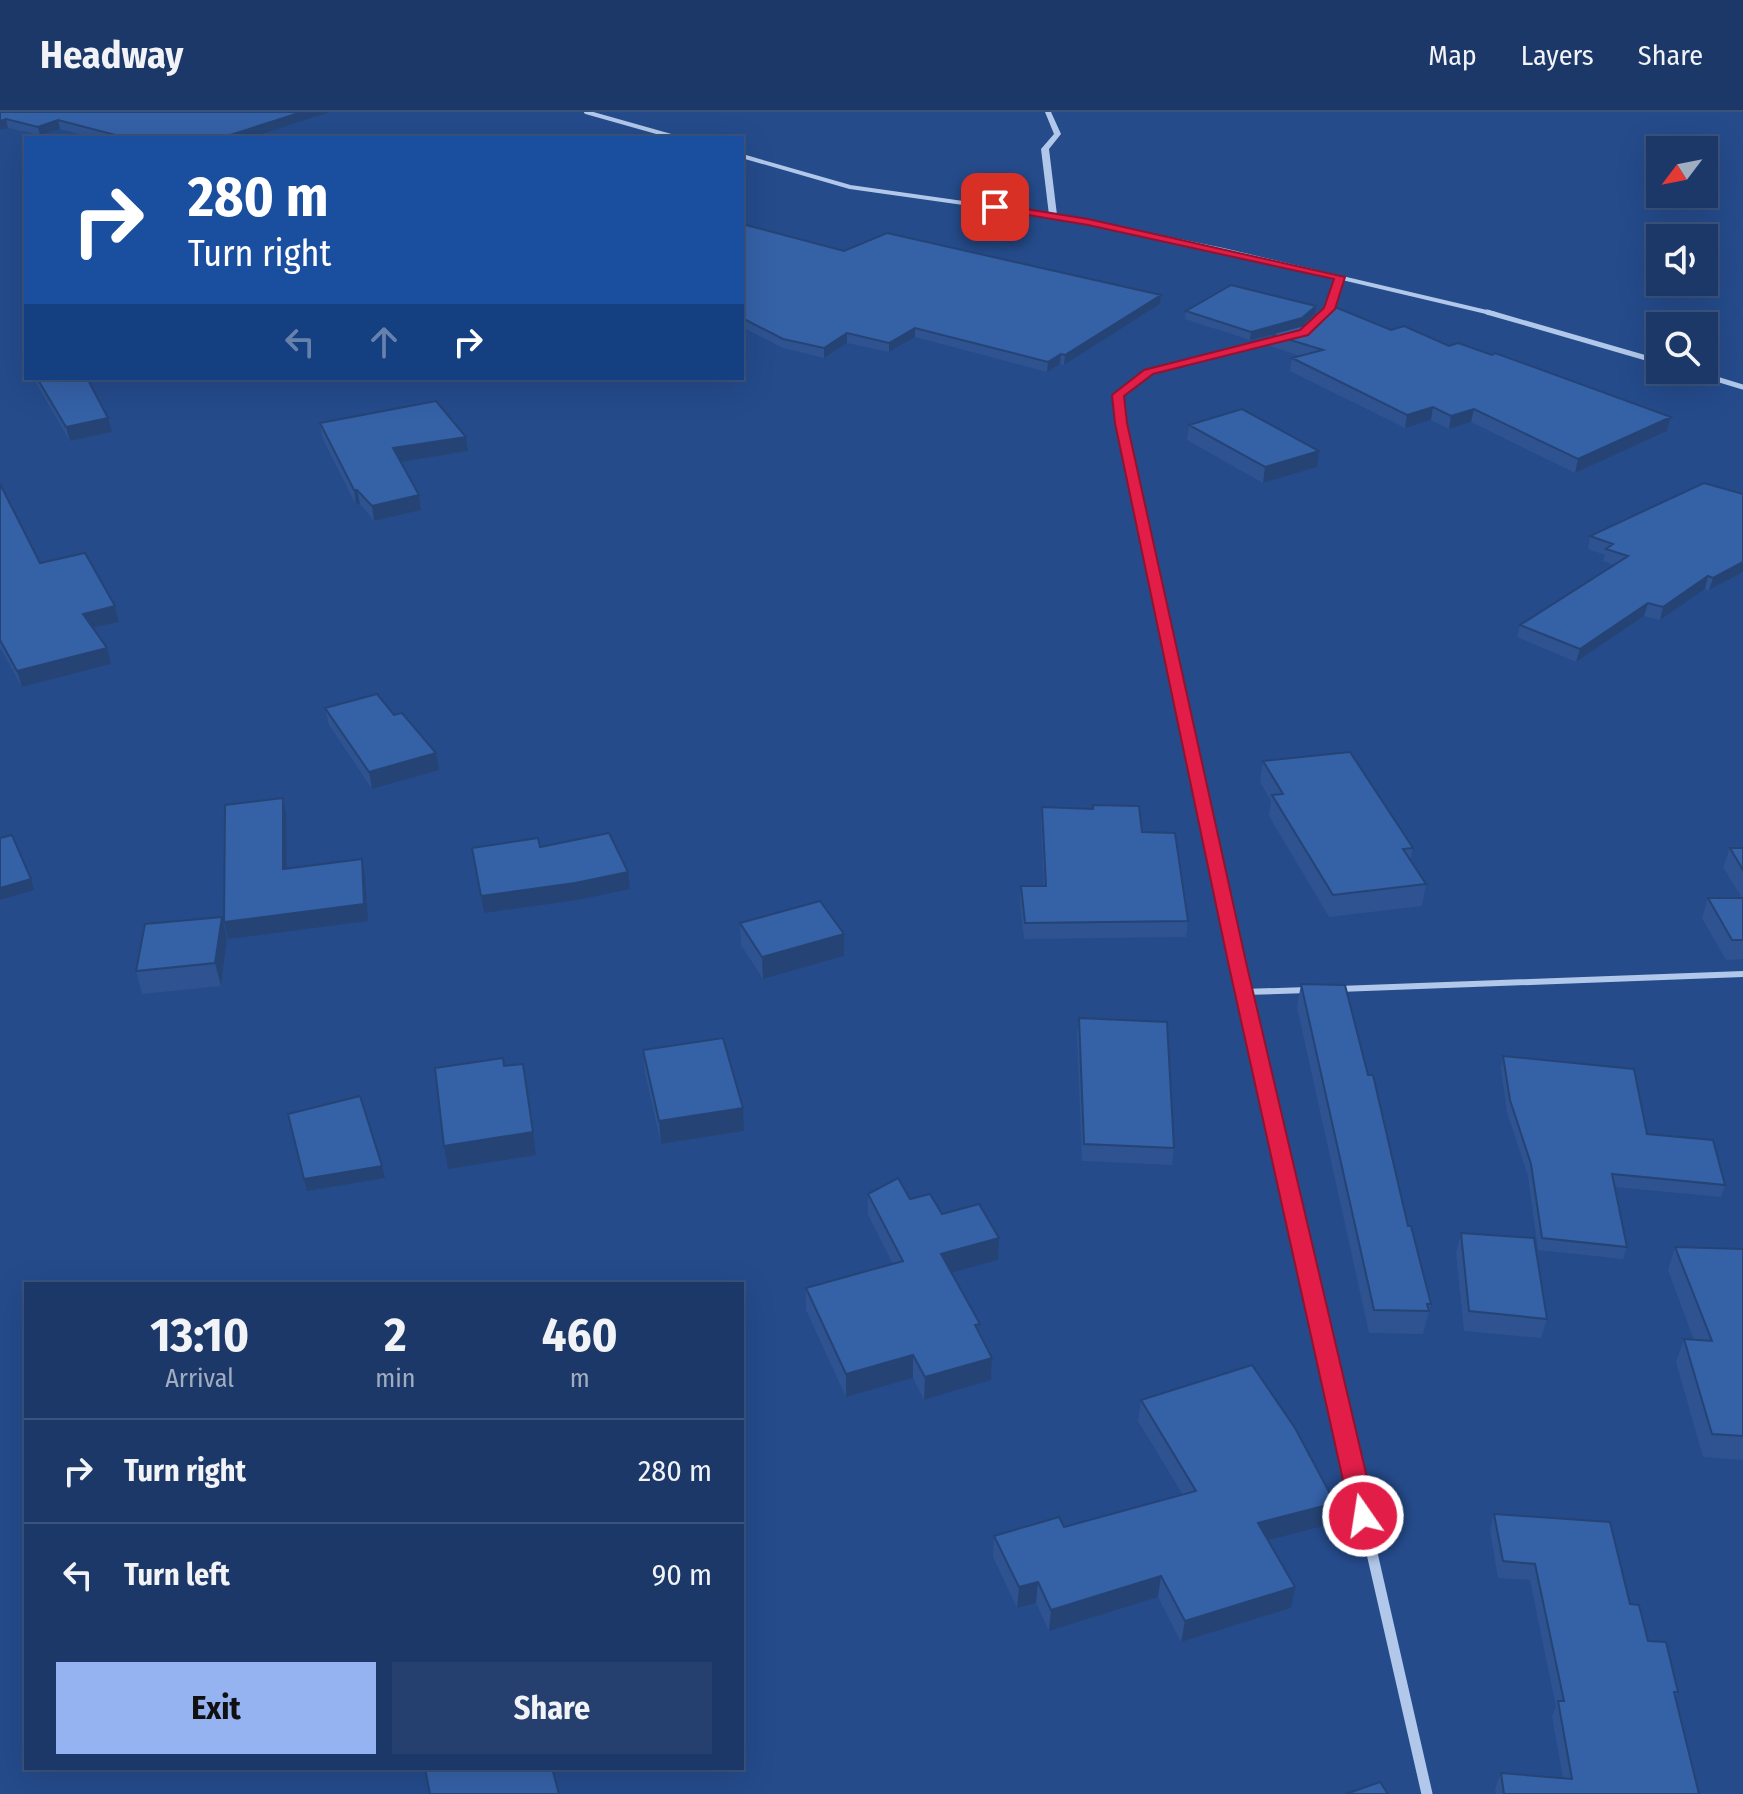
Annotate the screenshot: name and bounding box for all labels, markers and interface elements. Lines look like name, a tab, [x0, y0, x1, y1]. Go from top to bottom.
text: Headway	[40, 32, 183, 78]
text: Map	[1428, 39, 1477, 72]
text: Layers	[1521, 39, 1594, 72]
text: Share	[1638, 39, 1703, 72]
north arrow	[1646, 136, 1718, 208]
map controls	[1646, 136, 1718, 384]
text: 280 m	[188, 164, 328, 231]
icon: right	[56, 168, 160, 272]
pin	[961, 173, 1029, 241]
icon: arrive	[973, 185, 1017, 229]
button: sound	[1646, 224, 1718, 296]
text: Turn right	[188, 232, 331, 276]
button: search	[1646, 312, 1718, 384]
icon: left	[278, 320, 322, 364]
icon: ahead	[362, 320, 406, 364]
icon: right	[446, 320, 490, 364]
text: 13:10	[150, 1306, 249, 1364]
text: 2	[384, 1306, 407, 1364]
text: 460	[542, 1306, 618, 1364]
text: Arrival	[165, 1363, 234, 1394]
text: min	[375, 1363, 416, 1394]
text: m	[570, 1363, 590, 1394]
icon: right	[56, 1449, 100, 1493]
text: Turn right	[124, 1453, 246, 1489]
text: 280 m	[638, 1453, 712, 1489]
position arrow	[1321, 1474, 1405, 1558]
icon: left	[56, 1553, 100, 1597]
text: Turn left	[124, 1557, 230, 1593]
text: 90 m	[652, 1557, 712, 1593]
button: Exit	[56, 1662, 376, 1754]
button: Share	[392, 1662, 712, 1754]

